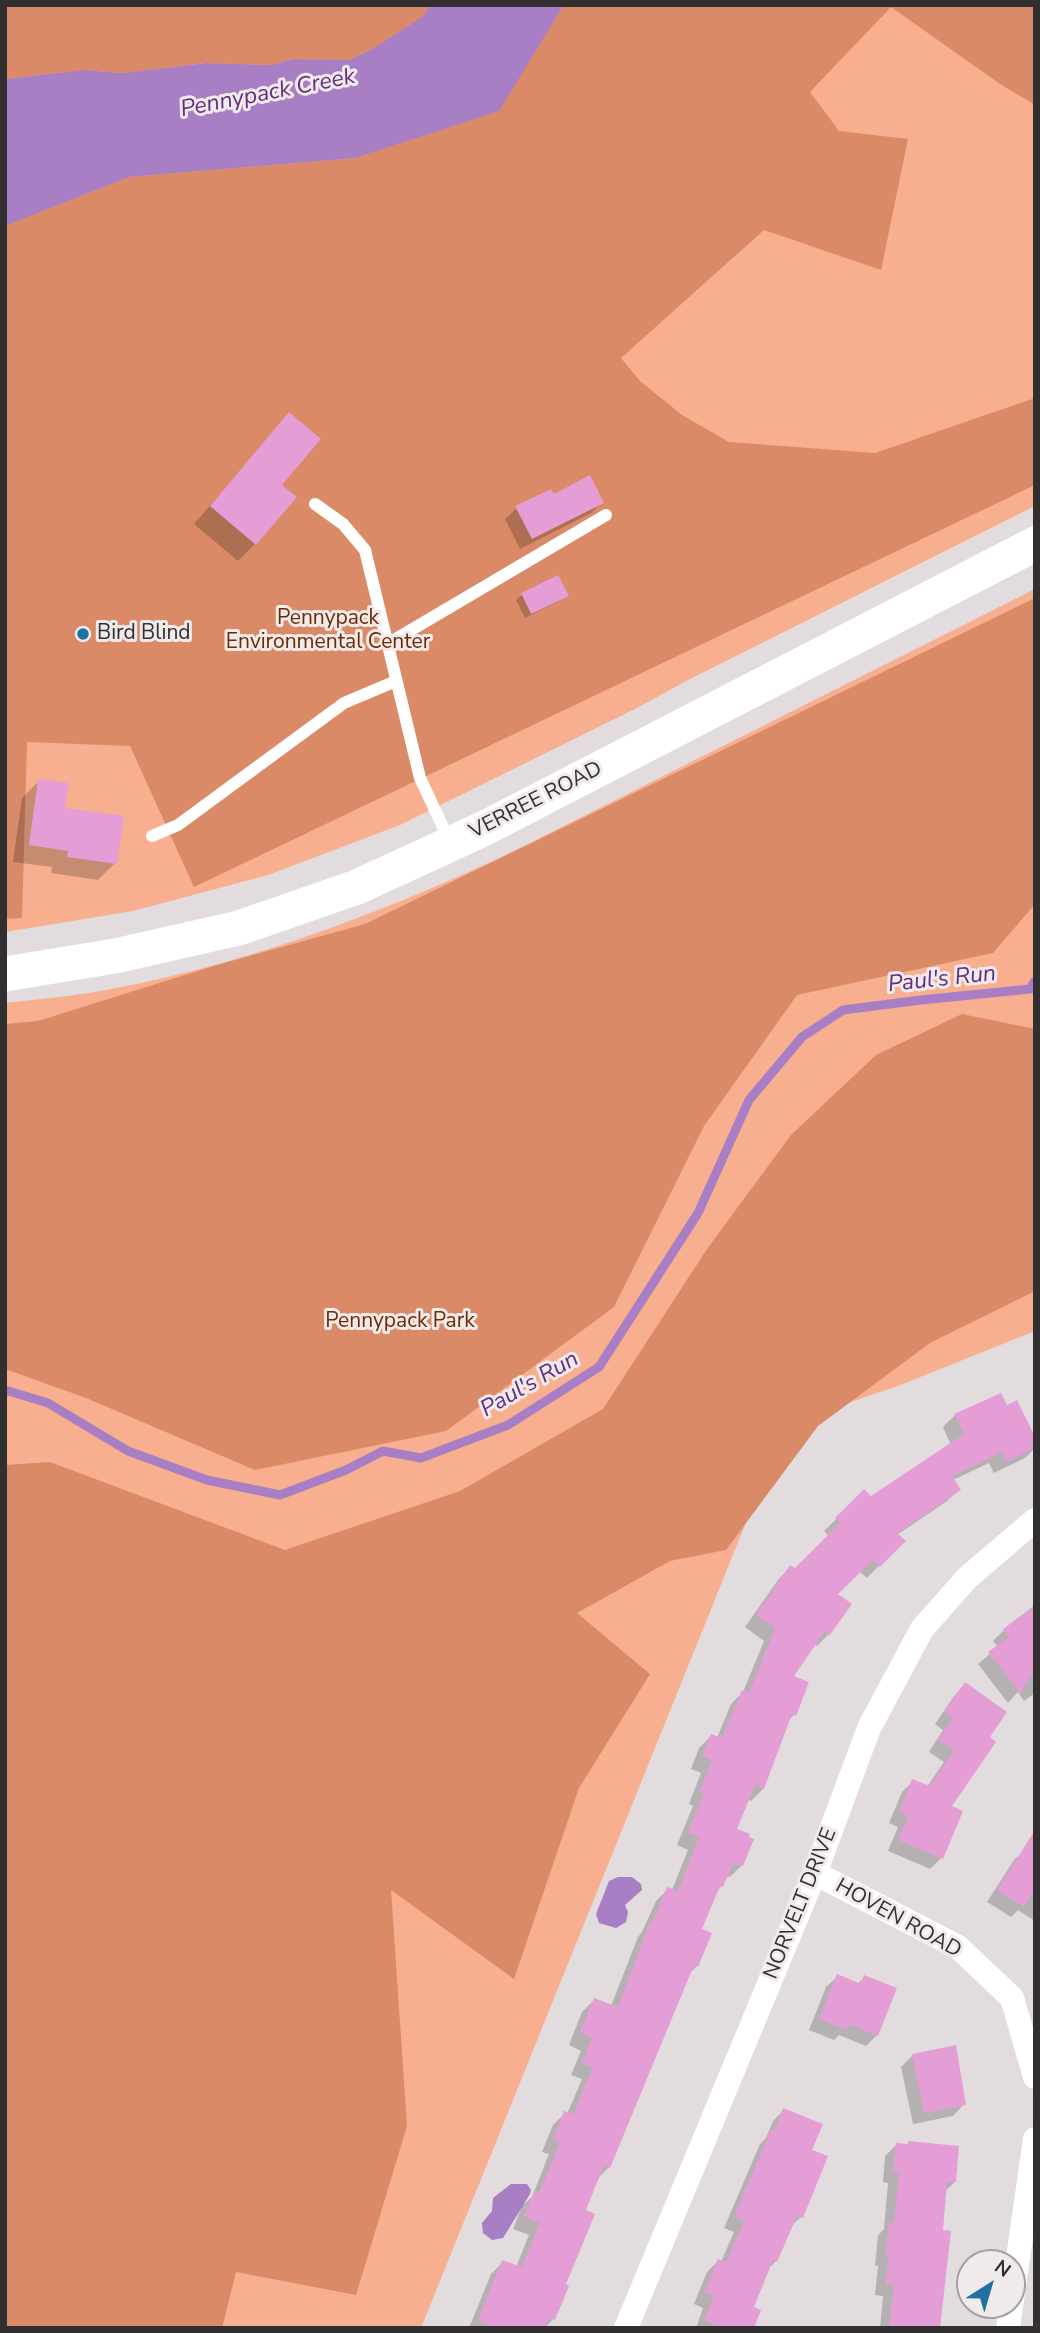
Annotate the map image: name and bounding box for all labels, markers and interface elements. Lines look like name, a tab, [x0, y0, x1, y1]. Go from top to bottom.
water label: Pennypack Creek	[178, 64, 358, 124]
park label: Pennypack Environmental Center	[226, 606, 430, 656]
place label: Bird Blind	[97, 621, 191, 647]
marker: Bird Blind	[75, 626, 91, 642]
street label: VERREE ROAD	[466, 757, 606, 845]
water label: Paul's Run	[887, 961, 997, 999]
park label: Pennypack Park	[325, 1309, 475, 1335]
water label: Paul's Run	[476, 1346, 584, 1424]
street label: NORVELT DRIVE	[759, 1825, 843, 1983]
street label: HOVEN ROAD	[831, 1874, 965, 1964]
north arrow	[956, 2249, 1026, 2319]
text: N	[989, 2254, 1016, 2283]

